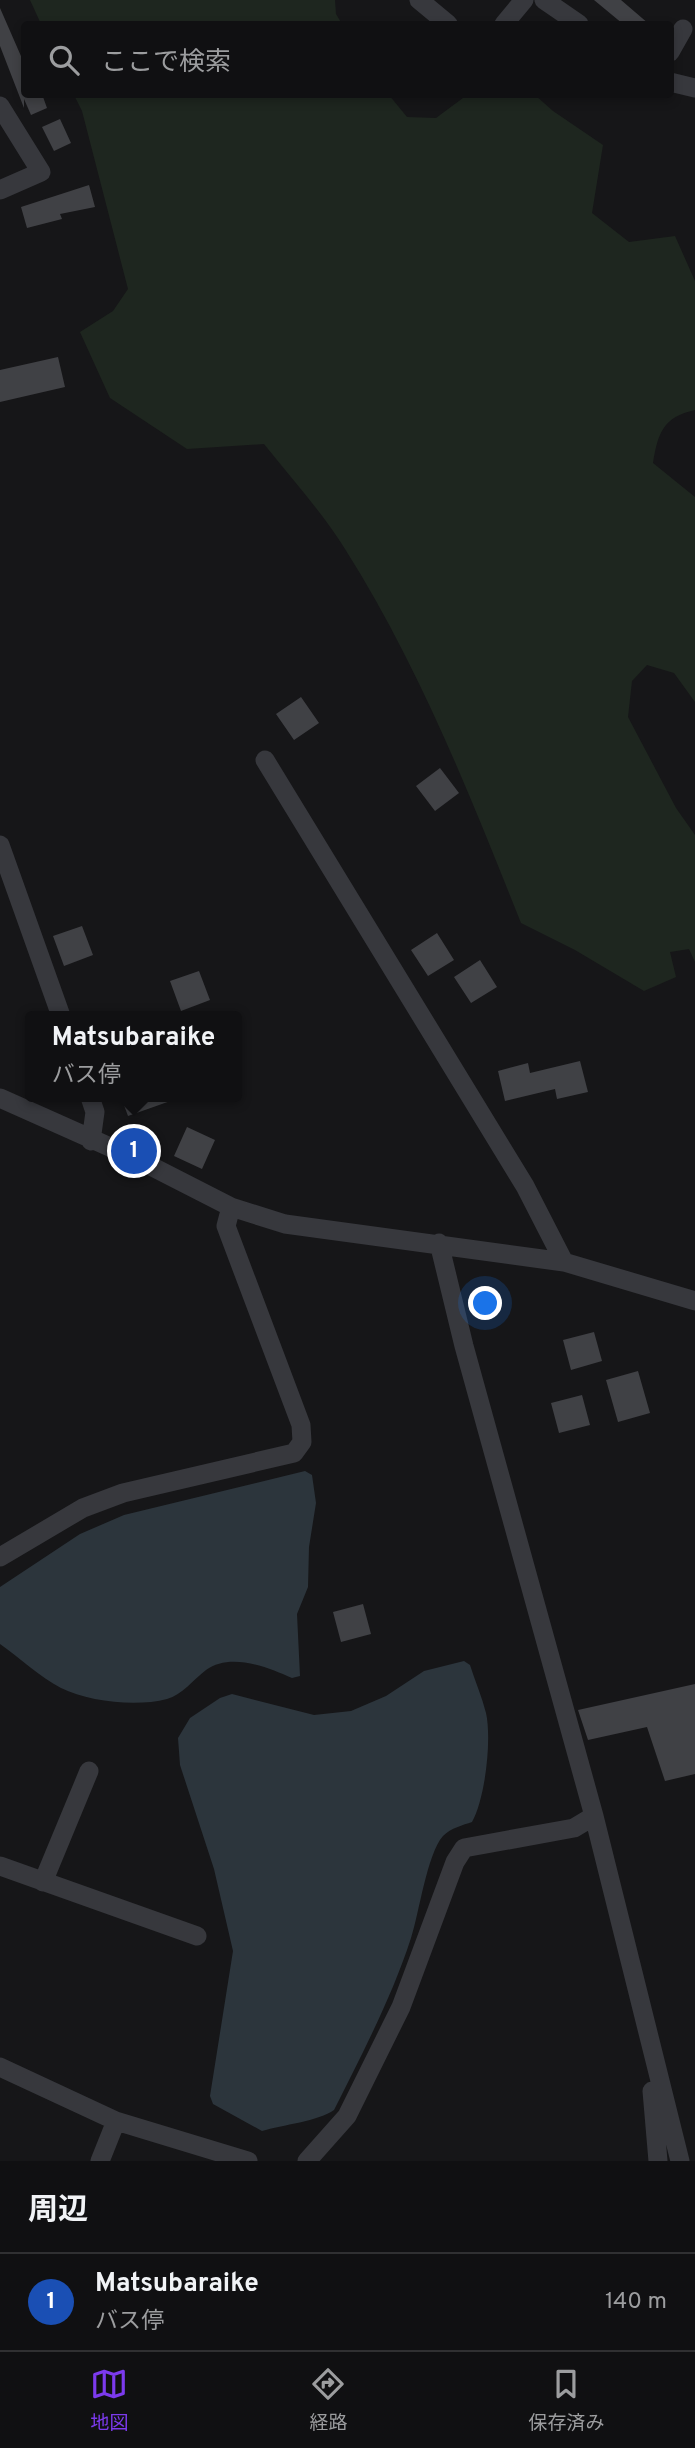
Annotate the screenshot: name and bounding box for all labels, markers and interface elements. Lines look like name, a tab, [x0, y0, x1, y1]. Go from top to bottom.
search box	[21, 21, 674, 98]
icon: search	[45, 41, 83, 79]
text: ここで検索	[101, 47, 231, 80]
popup	[25, 1011, 242, 1102]
text: Matsubaraike	[52, 1022, 215, 1055]
text: バス停	[52, 1062, 121, 1091]
pin: 1	[111, 1125, 157, 1177]
your location	[468, 1286, 502, 1320]
text: 周辺	[28, 2193, 88, 2230]
text: Matsubaraike	[95, 2268, 259, 2301]
text: 1	[46, 2288, 56, 2317]
text: 140 m	[605, 2288, 667, 2317]
text: バス停	[95, 2308, 164, 2337]
tab: 地図	[90, 2365, 129, 2436]
tab: 経路	[309, 2365, 348, 2436]
tab: 保存済み	[528, 2365, 605, 2436]

